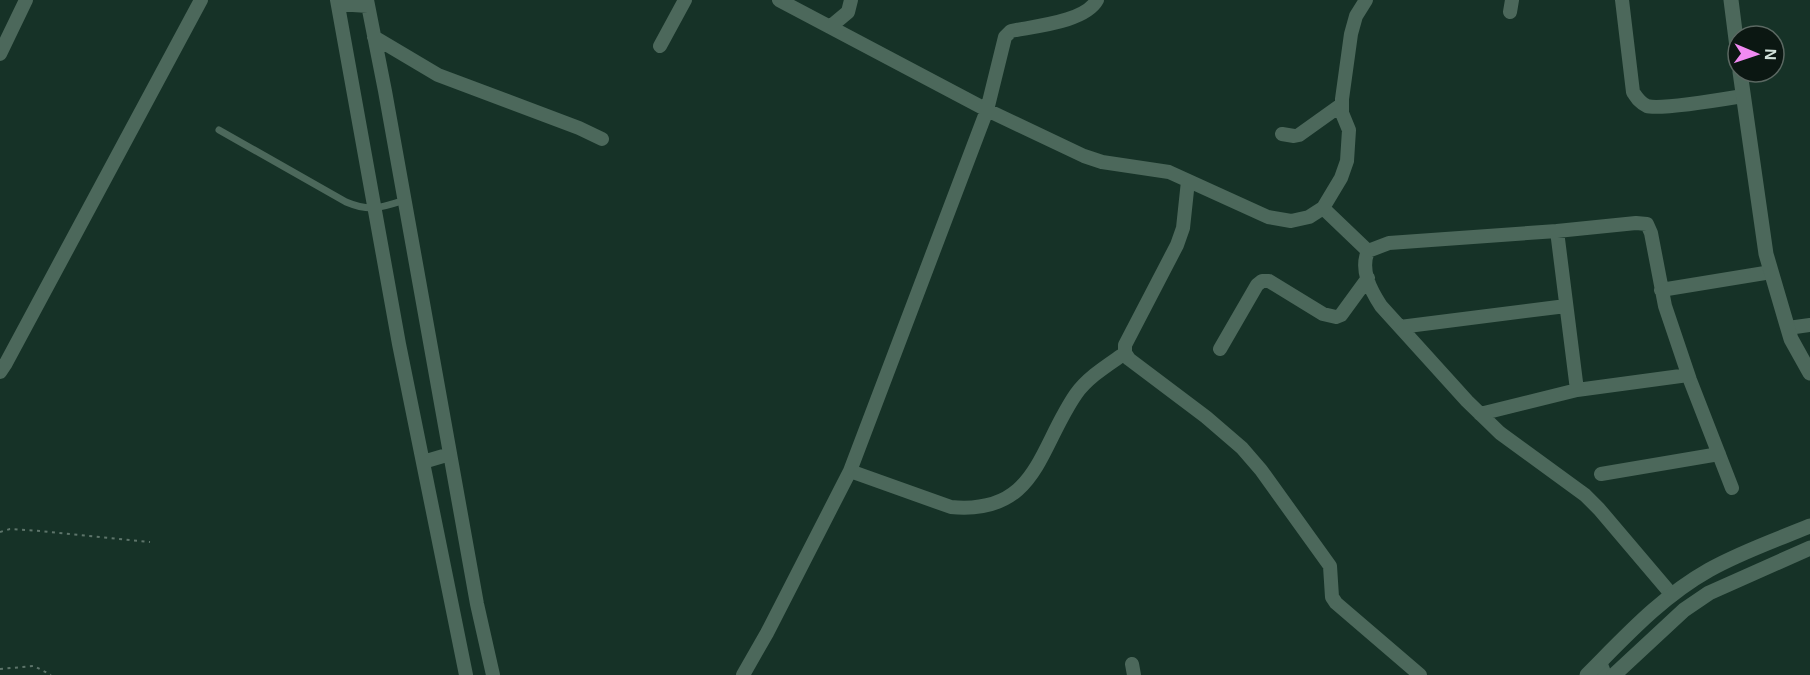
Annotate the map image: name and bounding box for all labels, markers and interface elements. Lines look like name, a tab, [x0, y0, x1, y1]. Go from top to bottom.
north arrow	[1726, 24, 1786, 84]
text: N	[1762, 48, 1779, 61]

